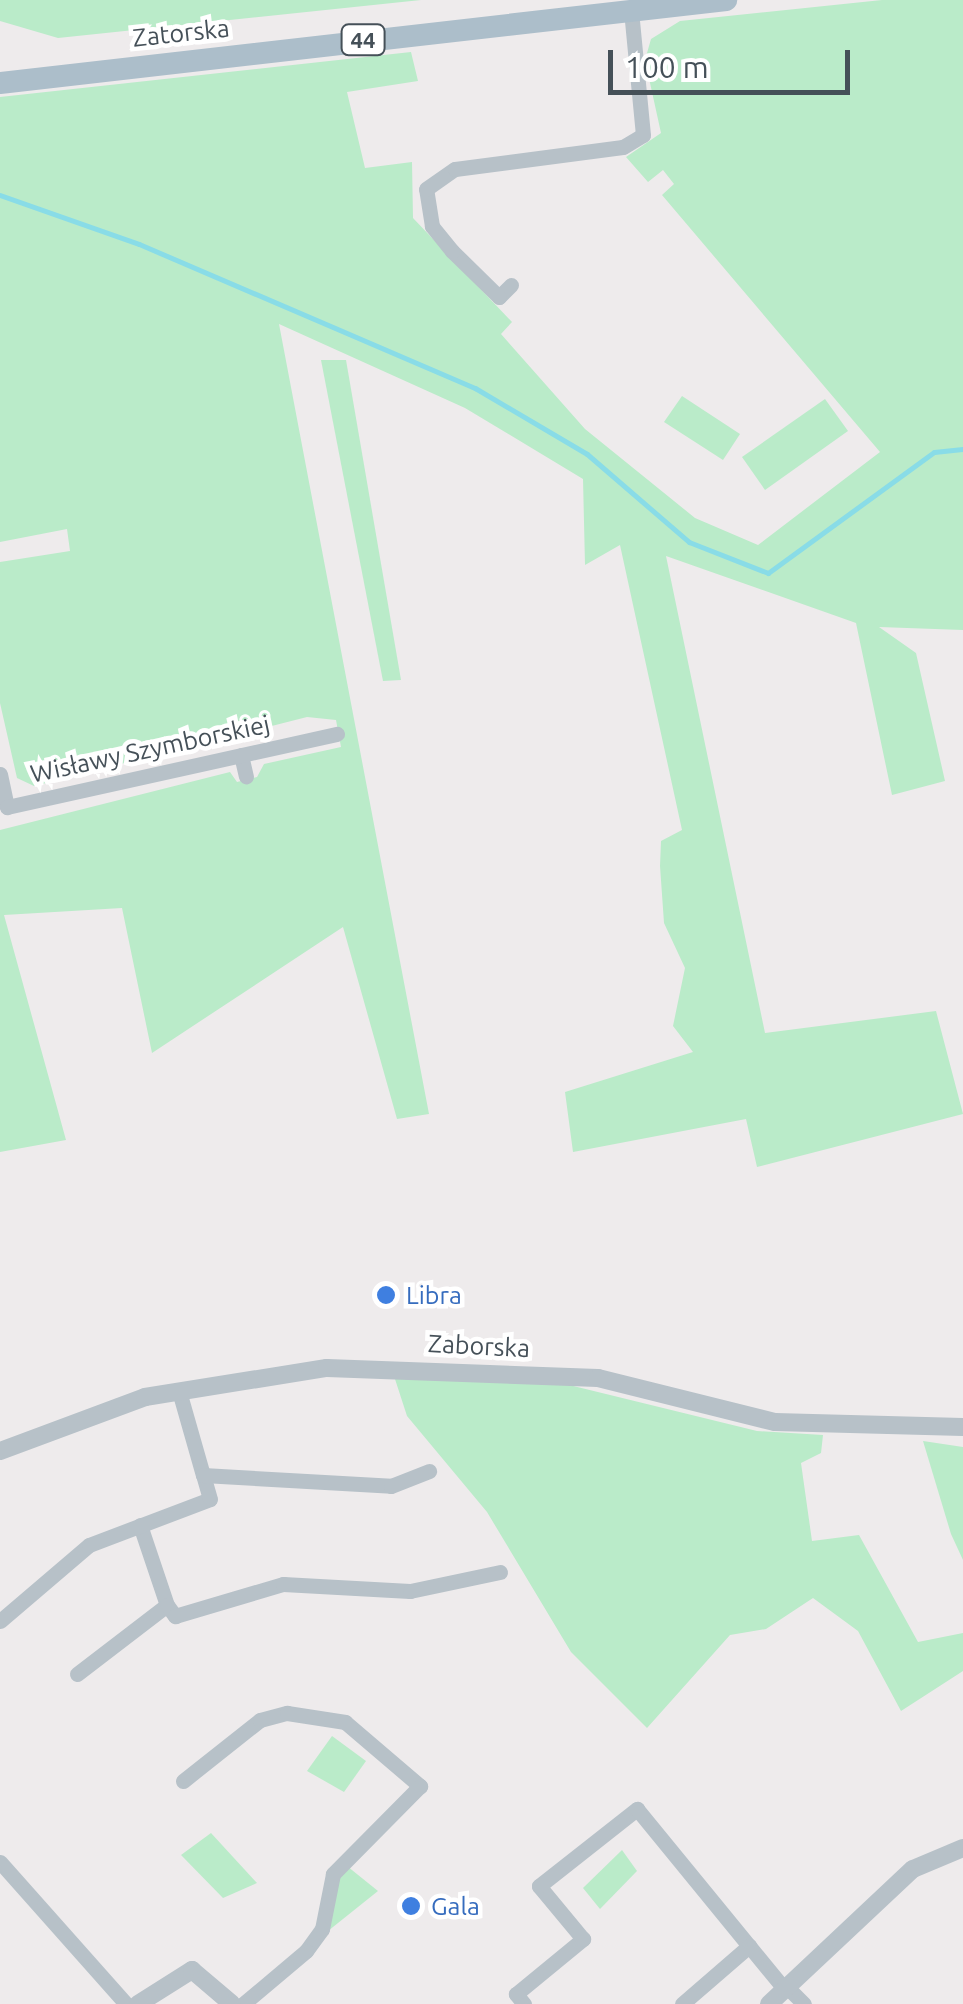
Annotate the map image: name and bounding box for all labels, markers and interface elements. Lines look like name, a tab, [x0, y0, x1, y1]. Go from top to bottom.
street label: Zatorska	[131, 13, 231, 53]
road number: 44	[340, 23, 386, 57]
scale bar	[613, 30, 856, 92]
text: 100 m	[625, 50, 709, 84]
street label: Wisławy Szymborskiej	[27, 709, 273, 789]
place label: Libra	[406, 1280, 462, 1310]
marker: Libra	[375, 1284, 397, 1306]
street label: Zaborska	[427, 1328, 531, 1364]
place label: Gala	[431, 1891, 480, 1921]
marker: Gala	[400, 1895, 422, 1917]

